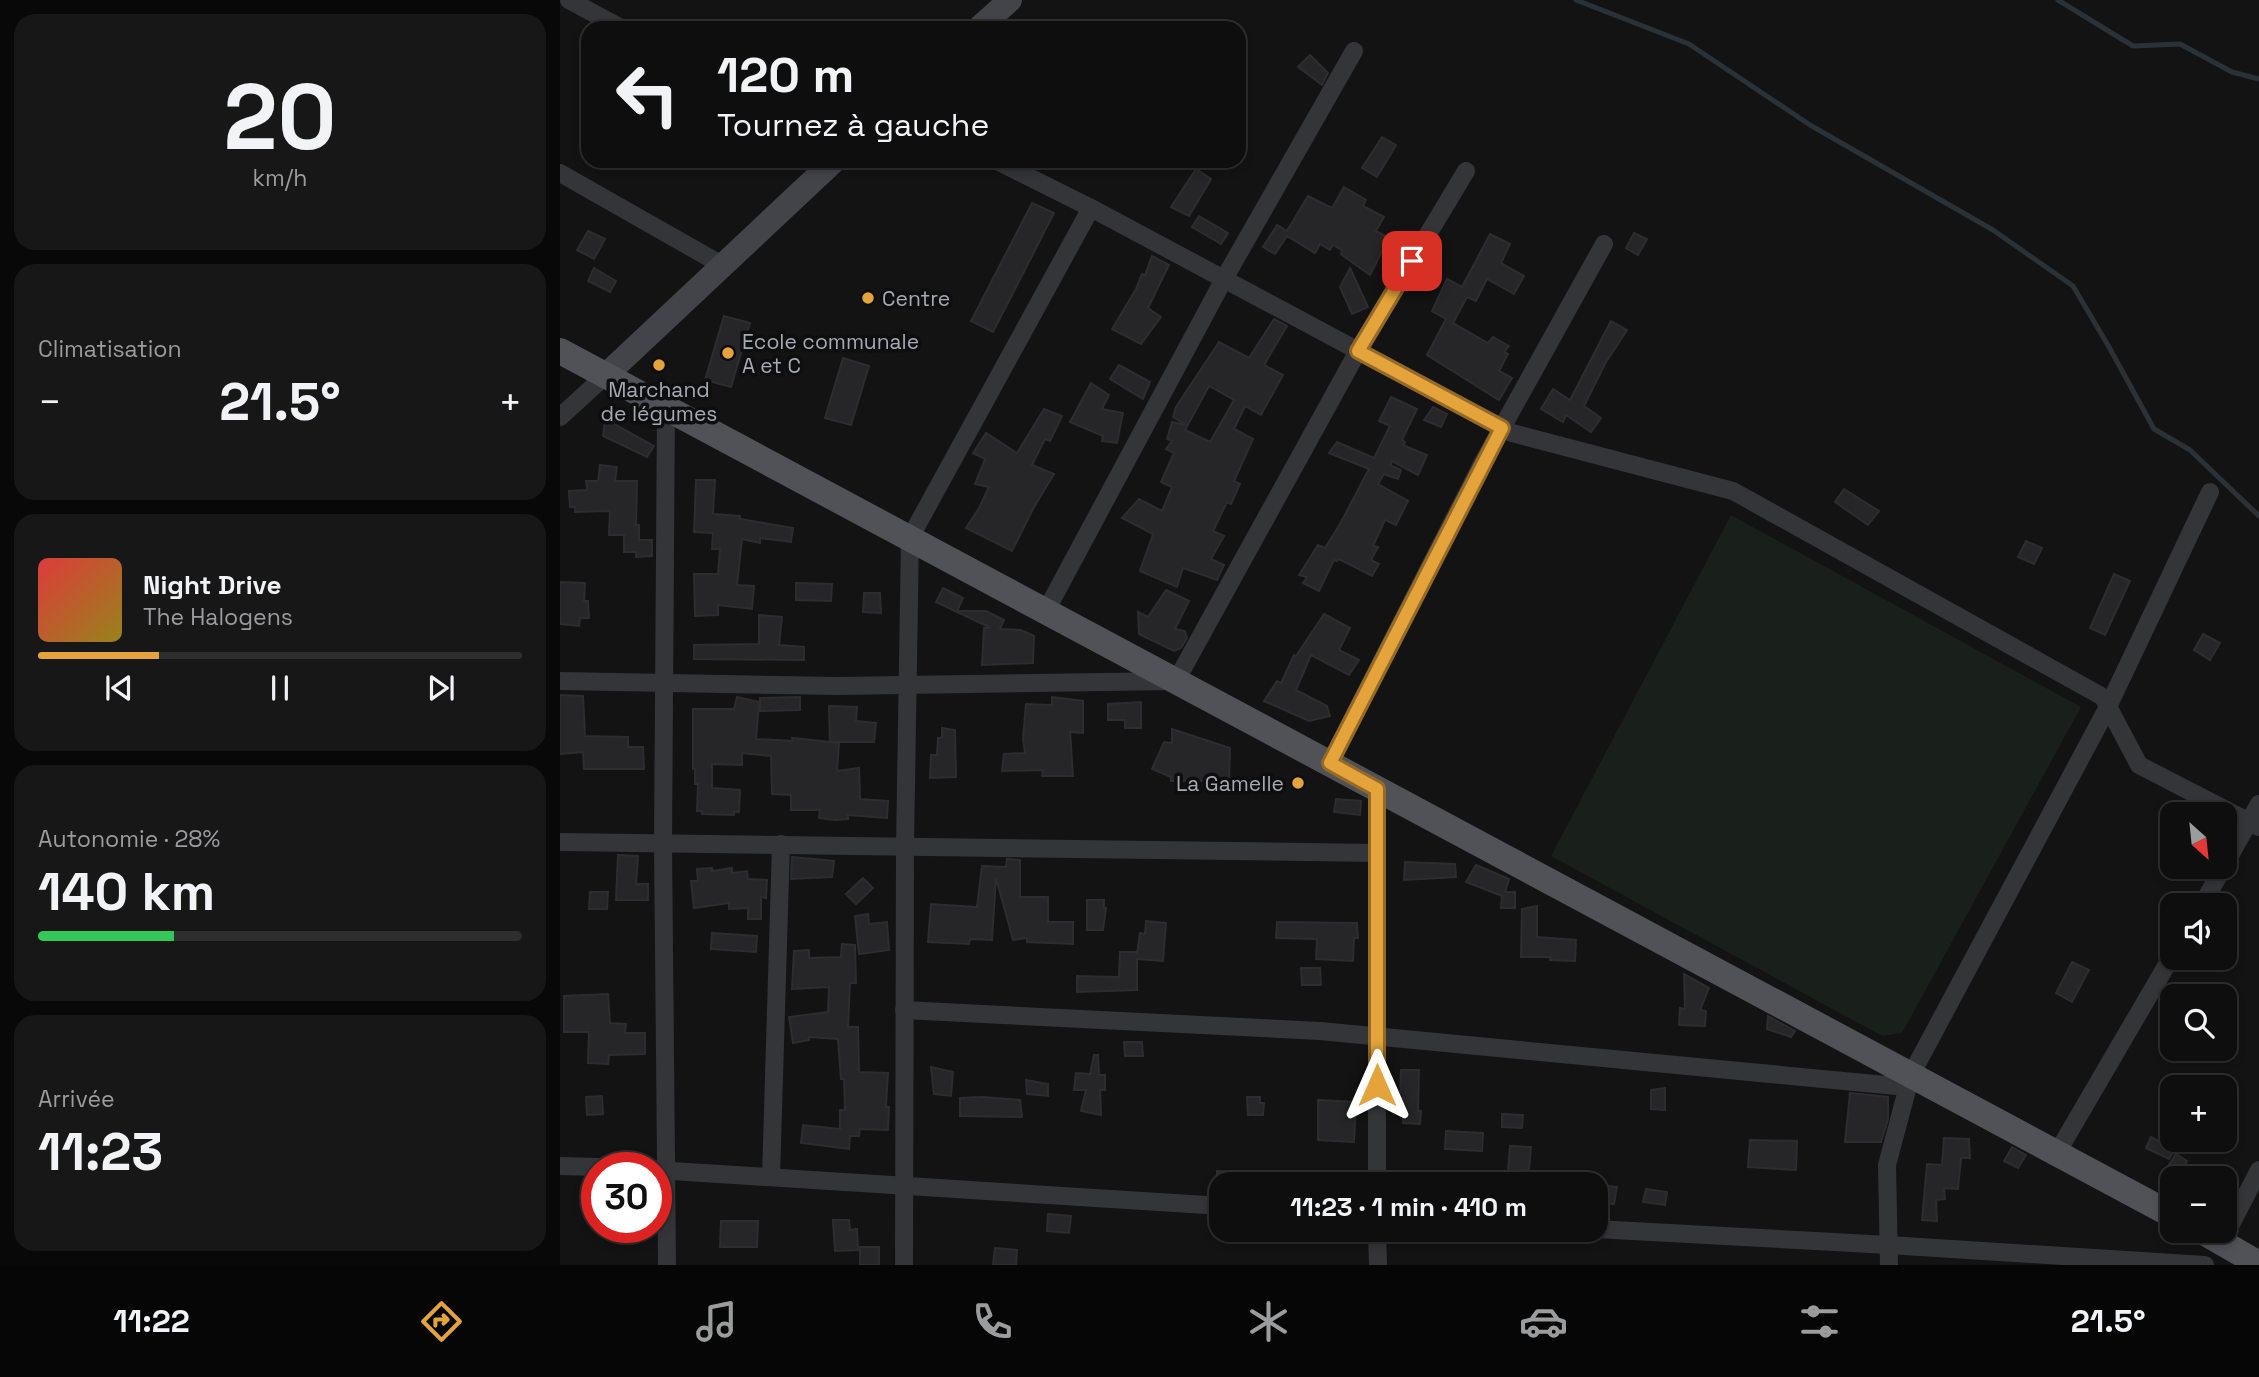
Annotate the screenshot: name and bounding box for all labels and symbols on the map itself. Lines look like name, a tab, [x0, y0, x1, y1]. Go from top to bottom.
pin	[1382, 231, 1442, 291]
place label: Centre	[882, 285, 950, 312]
marker: Centre	[860, 290, 876, 306]
place label: Ecole communale A et C	[742, 328, 919, 379]
marker: Ecole communale A et C	[720, 345, 736, 361]
marker: Marchand de légumes	[651, 357, 667, 373]
place label: Marchand de légumes	[601, 376, 717, 427]
place label: La Gamelle	[1176, 770, 1284, 797]
marker: La Gamelle	[1290, 775, 1306, 791]
north arrow	[2160, 802, 2236, 878]
position arrow	[1340, 1048, 1414, 1122]
speed limit sign: 30	[581, 1152, 672, 1243]

